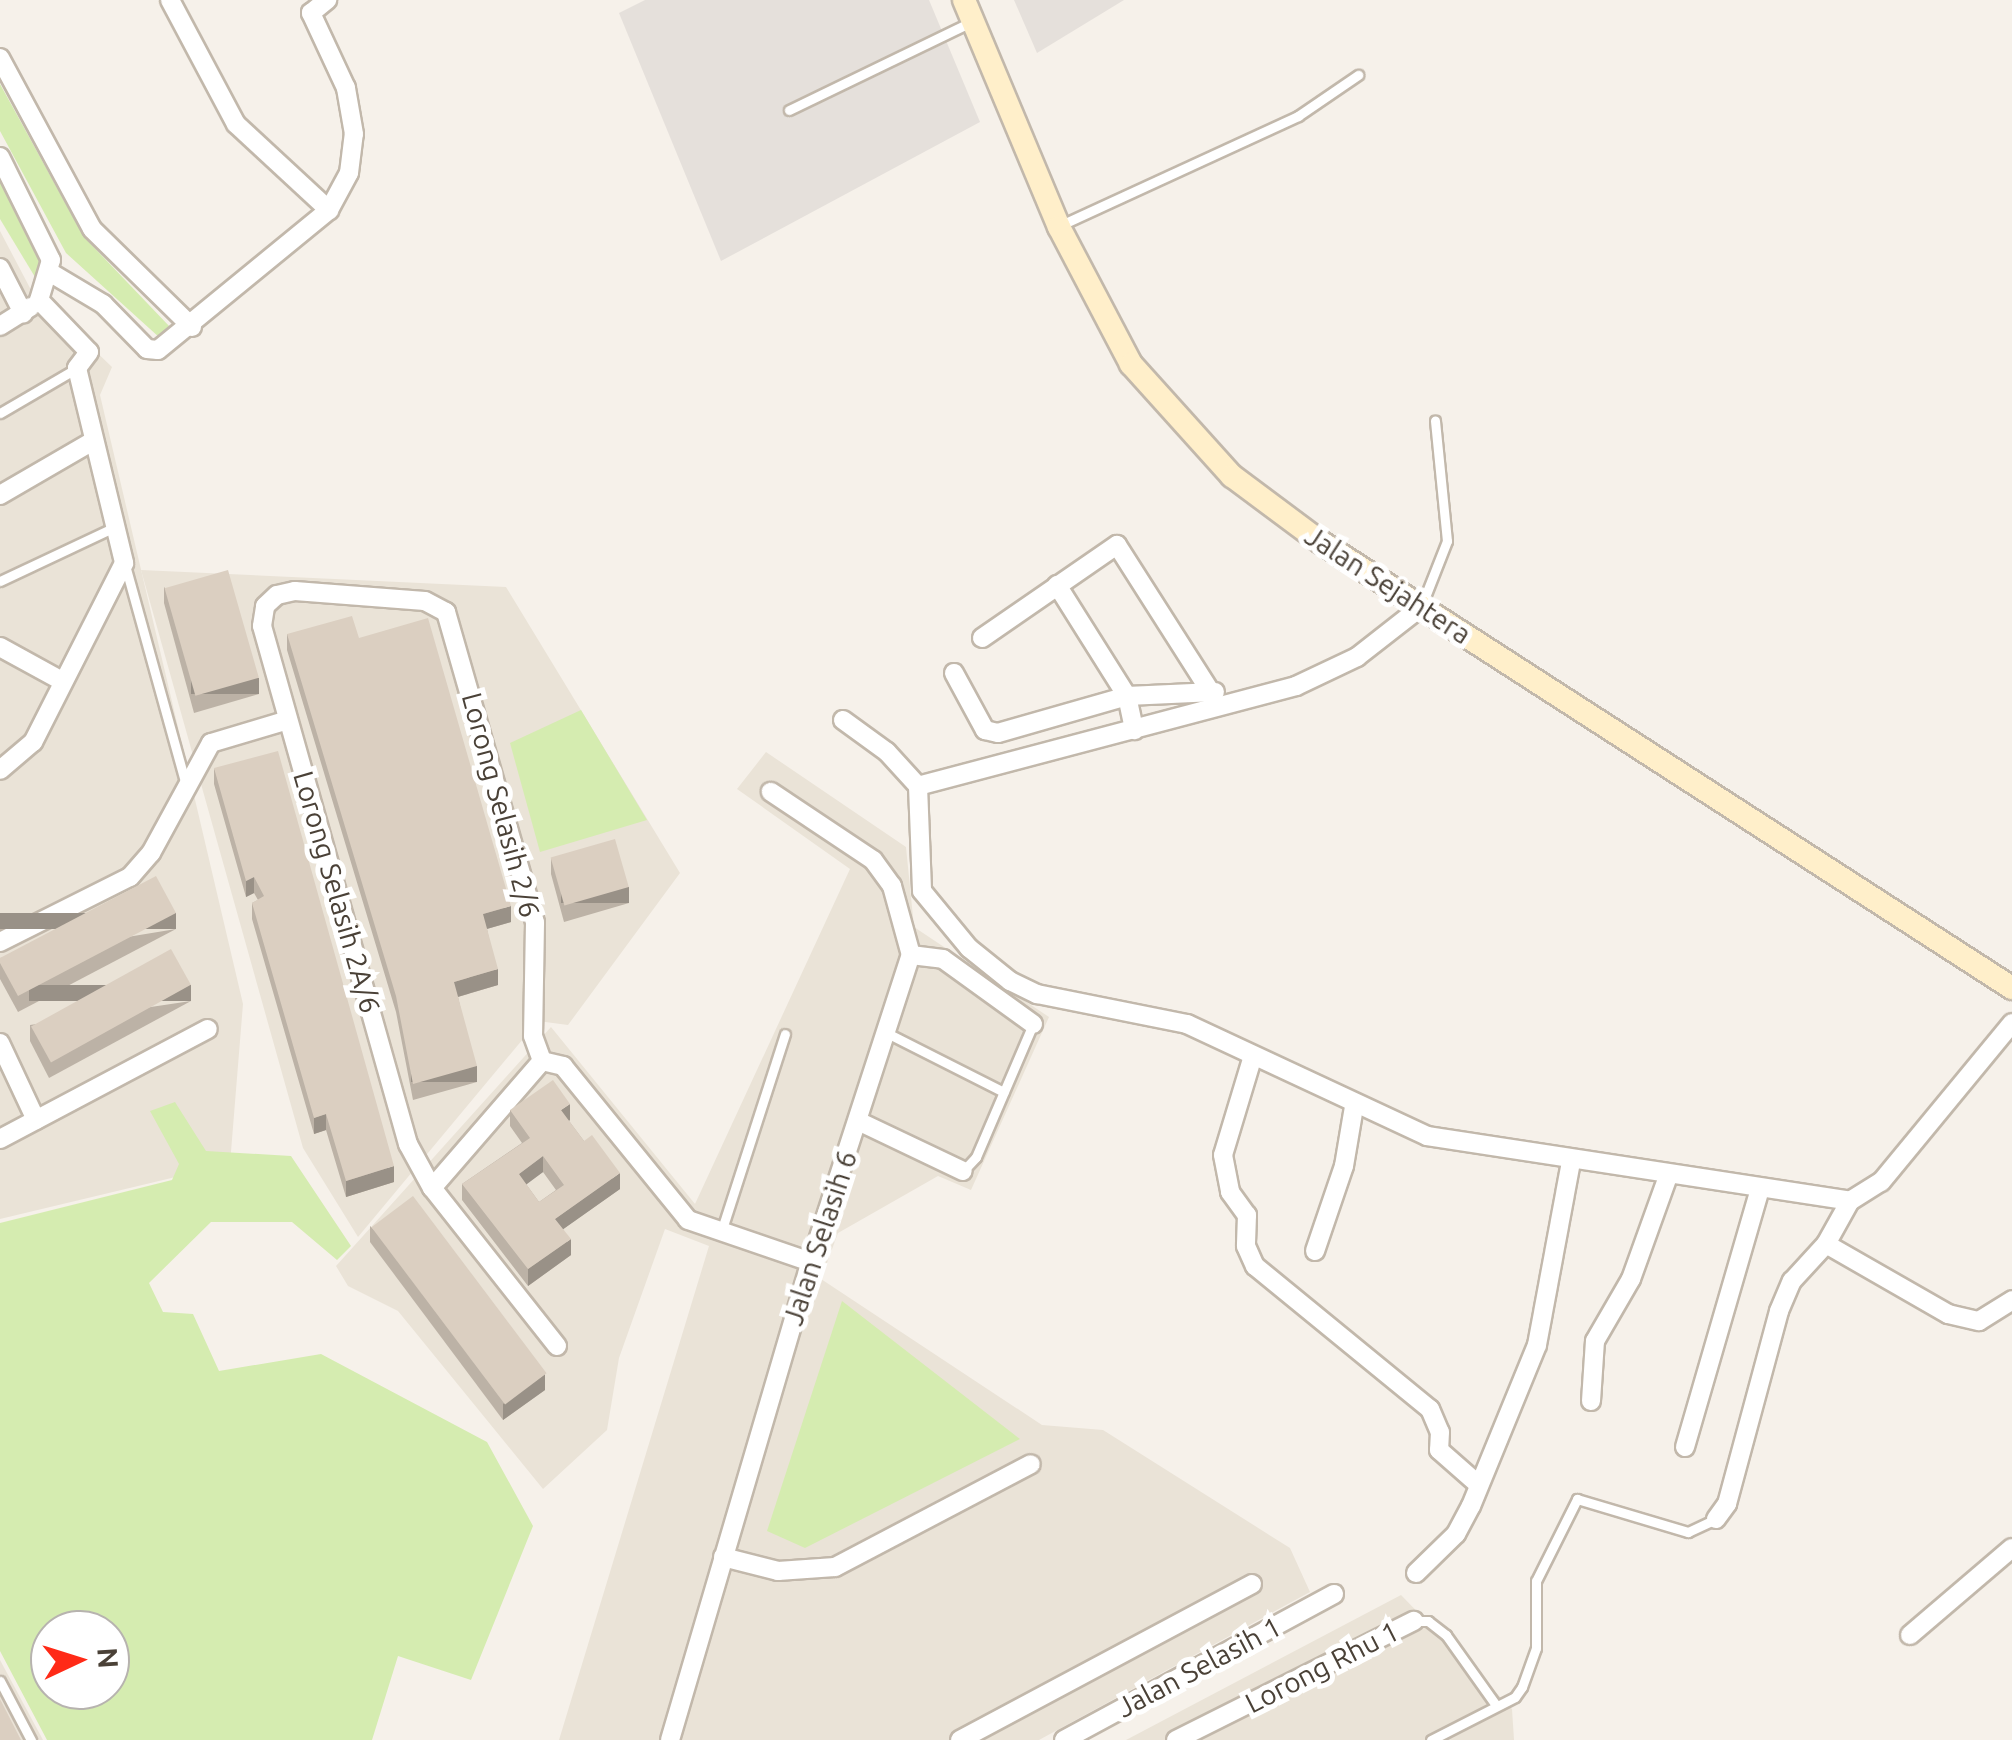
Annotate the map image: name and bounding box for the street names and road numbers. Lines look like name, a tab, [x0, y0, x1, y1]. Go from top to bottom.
street label: Jalan Sejahtera	[1299, 519, 1477, 651]
street label: Lorong Selasih 2/6	[455, 689, 547, 921]
street label: Lorong Selasih 2A/6	[286, 767, 388, 1017]
street label: Jalan Selasih 6	[776, 1147, 864, 1329]
street label: Jalan Selasih 1	[1111, 1610, 1287, 1724]
street label: Lorong Rhu 1	[1240, 1614, 1404, 1720]

